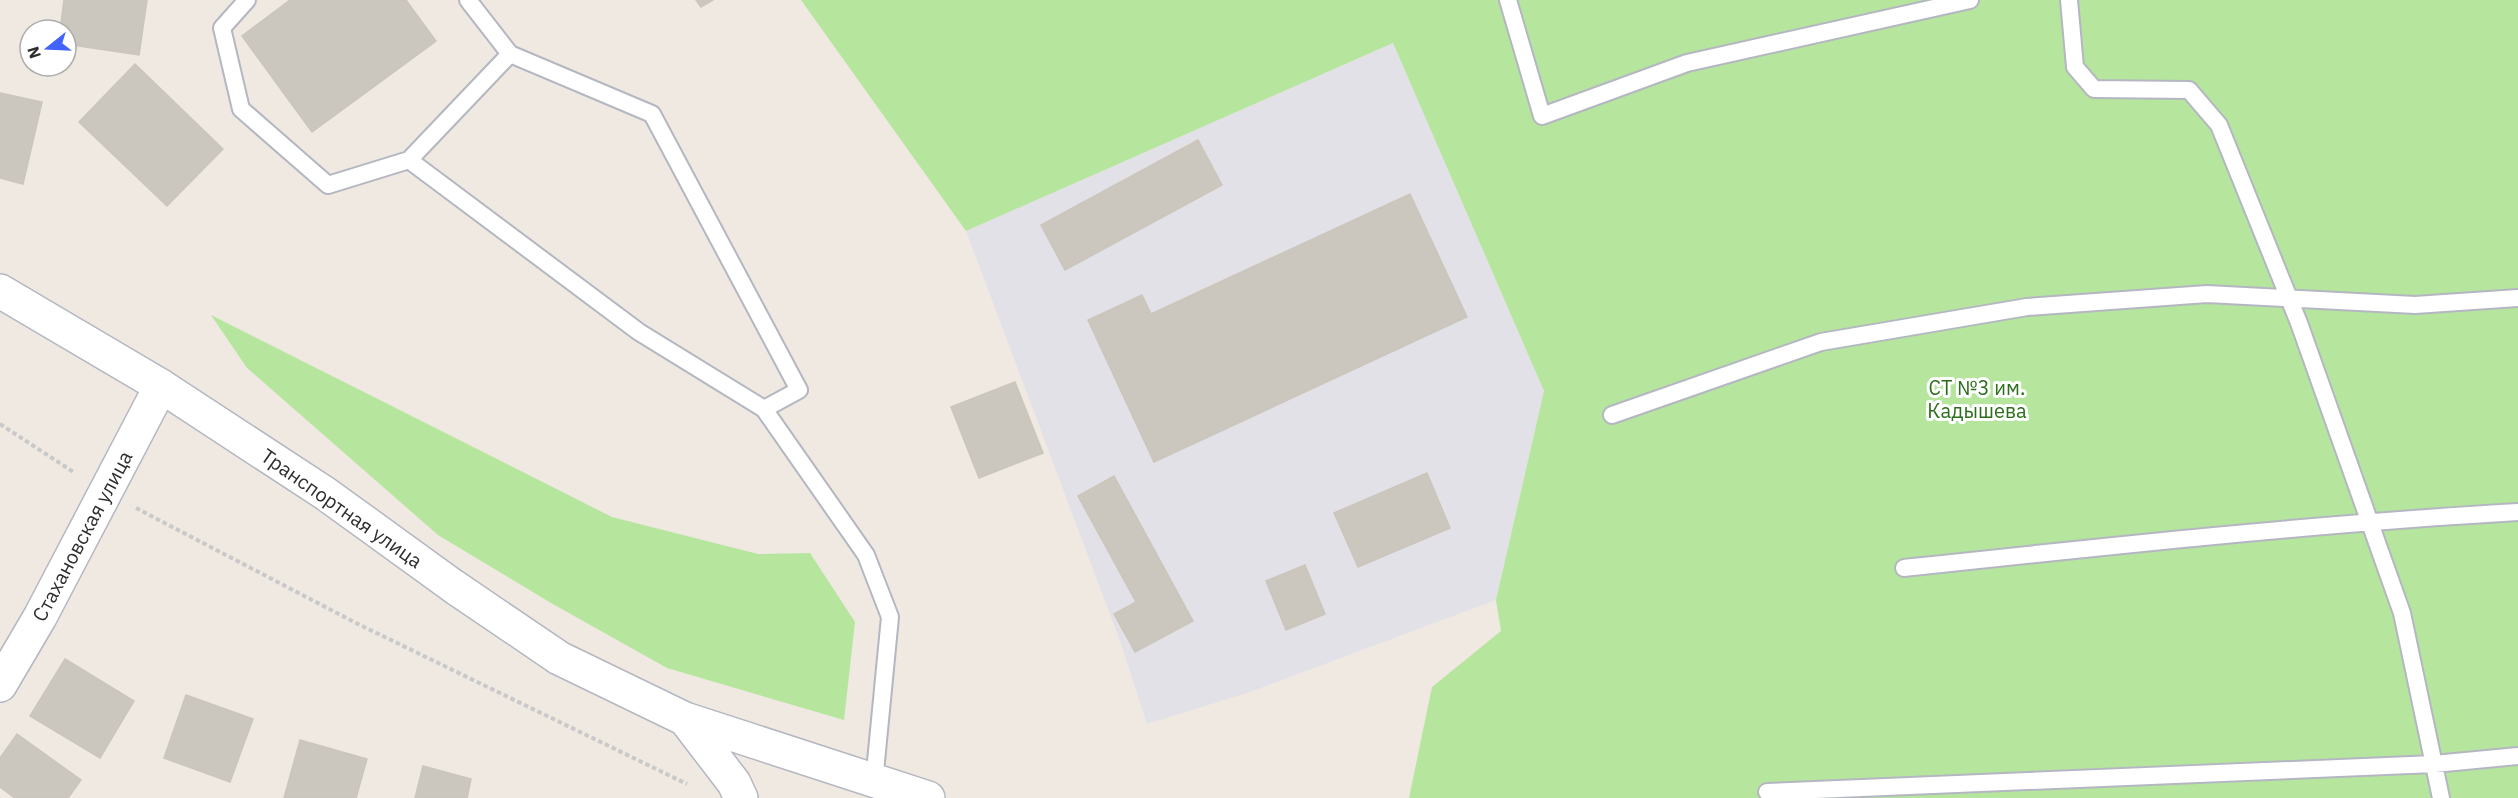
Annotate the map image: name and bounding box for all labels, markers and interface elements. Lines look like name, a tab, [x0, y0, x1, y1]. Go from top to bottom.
north arrow	[18, 18, 78, 78]
text: N	[22, 44, 45, 61]
park label: СТ №3 им. Кадышева	[1927, 374, 2027, 424]
street label: Транспортная улица	[256, 442, 428, 574]
street label: Стахановская улица	[26, 446, 139, 626]

